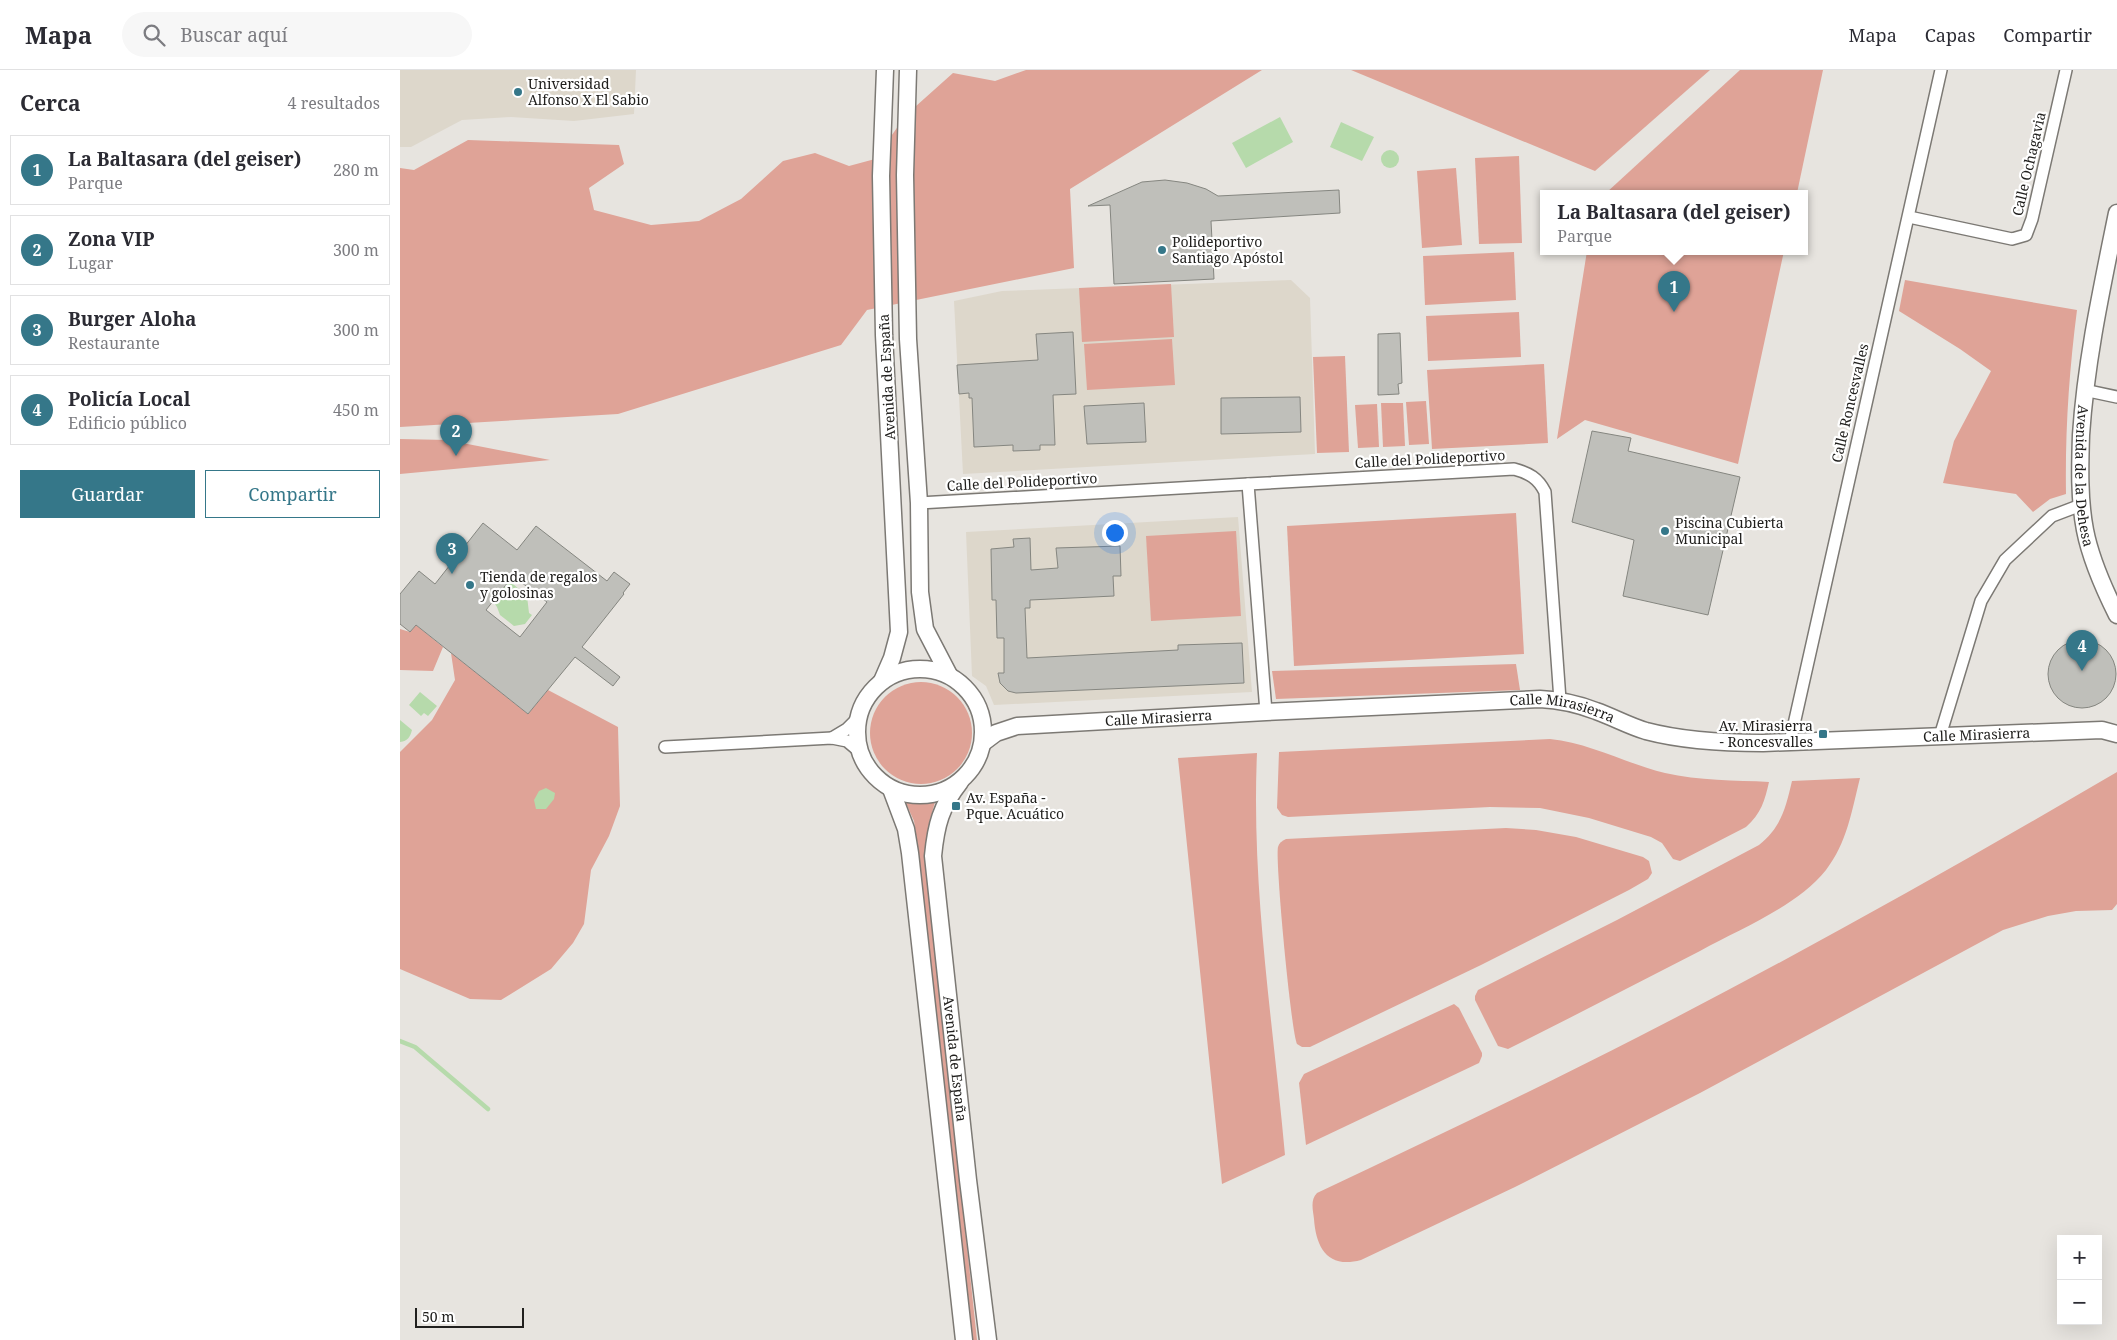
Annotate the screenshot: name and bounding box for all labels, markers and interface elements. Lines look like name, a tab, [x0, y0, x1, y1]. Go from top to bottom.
search box	[122, 12, 472, 57]
text: Mapa	[25, 18, 92, 51]
icon: search	[140, 21, 168, 49]
text: Buscar aquí	[180, 22, 288, 48]
text: Mapa	[1849, 23, 1897, 47]
text: Capas	[1925, 23, 1975, 47]
text: Compartir	[2003, 23, 2092, 47]
place label: Universidad Alfonso X El Sabio	[528, 74, 649, 109]
marker: Universidad Alfonso X El Sabio	[512, 86, 524, 98]
text: Cerca	[20, 89, 81, 117]
text: 4 resultados	[288, 92, 380, 114]
street label: Calle Ochagavia	[2007, 110, 2050, 218]
text: La Baltasara (del geiser)	[68, 146, 301, 172]
text: 1	[32, 159, 42, 181]
text: 280 m	[333, 159, 379, 181]
text: Parque	[68, 172, 123, 194]
popup	[1540, 190, 1808, 255]
text: La Baltasara (del geiser)	[1557, 199, 1791, 225]
text: Parque	[1557, 225, 1612, 247]
text: Zona VIP	[68, 226, 154, 252]
place label: Polideportivo Santiago Apóstol	[1172, 232, 1284, 267]
text: 2	[32, 239, 42, 261]
text: 300 m	[333, 239, 379, 261]
marker: Polideportivo Santiago Apóstol	[1156, 244, 1168, 256]
text: Lugar	[68, 252, 113, 274]
pin: 1	[1658, 271, 1690, 312]
text: Burger Aloha	[68, 306, 197, 332]
street label: Avenida de España	[874, 313, 899, 441]
text: 3	[32, 319, 42, 341]
text: 300 m	[333, 319, 379, 341]
text: Restaurante	[68, 332, 160, 354]
street label: Calle Roncesvalles	[1827, 341, 1872, 464]
text: Policía Local	[68, 386, 190, 412]
text: 4	[32, 399, 42, 421]
text: 450 m	[333, 399, 379, 421]
street label: Avenida de la Dehesa	[2071, 404, 2099, 549]
text: Edificio público	[68, 412, 187, 434]
pin: 2	[440, 415, 472, 456]
street label: Calle del Polideportivo	[1354, 445, 1506, 472]
street label: Calle del Polideportivo	[946, 468, 1098, 495]
button: Guardar	[20, 470, 195, 518]
button: Compartir	[205, 470, 380, 518]
place label: Piscina Cubierta Municipal	[1675, 513, 1784, 548]
your location	[1102, 520, 1128, 546]
marker: Piscina Cubierta Municipal	[1659, 525, 1671, 537]
pin: 3	[436, 533, 468, 574]
place label: Tienda de regalos y golosinas	[480, 567, 598, 602]
marker: Tienda de regalos y golosinas	[464, 579, 476, 591]
pin: 4	[2066, 630, 2098, 671]
street label: Calle Mirasierra	[1509, 689, 1618, 727]
street label: Calle Mirasierra	[1105, 705, 1213, 730]
place label: Av. Mirasierra - Roncesvalles	[1719, 716, 1813, 751]
street label: Calle Mirasierra	[1923, 723, 2031, 746]
marker: Av. Mirasierra - Roncesvalles	[1817, 728, 1829, 740]
place label: Av. España - Pque. Acuático	[966, 788, 1064, 823]
marker: Av. España - Pque. Acuático	[950, 800, 962, 812]
street label: Avenida de España	[939, 995, 972, 1123]
map controls	[2057, 1235, 2102, 1325]
button: +	[2057, 1235, 2102, 1280]
button: −	[2057, 1280, 2102, 1325]
scale bar	[415, 1305, 524, 1328]
text: 50 m	[422, 1307, 455, 1326]

